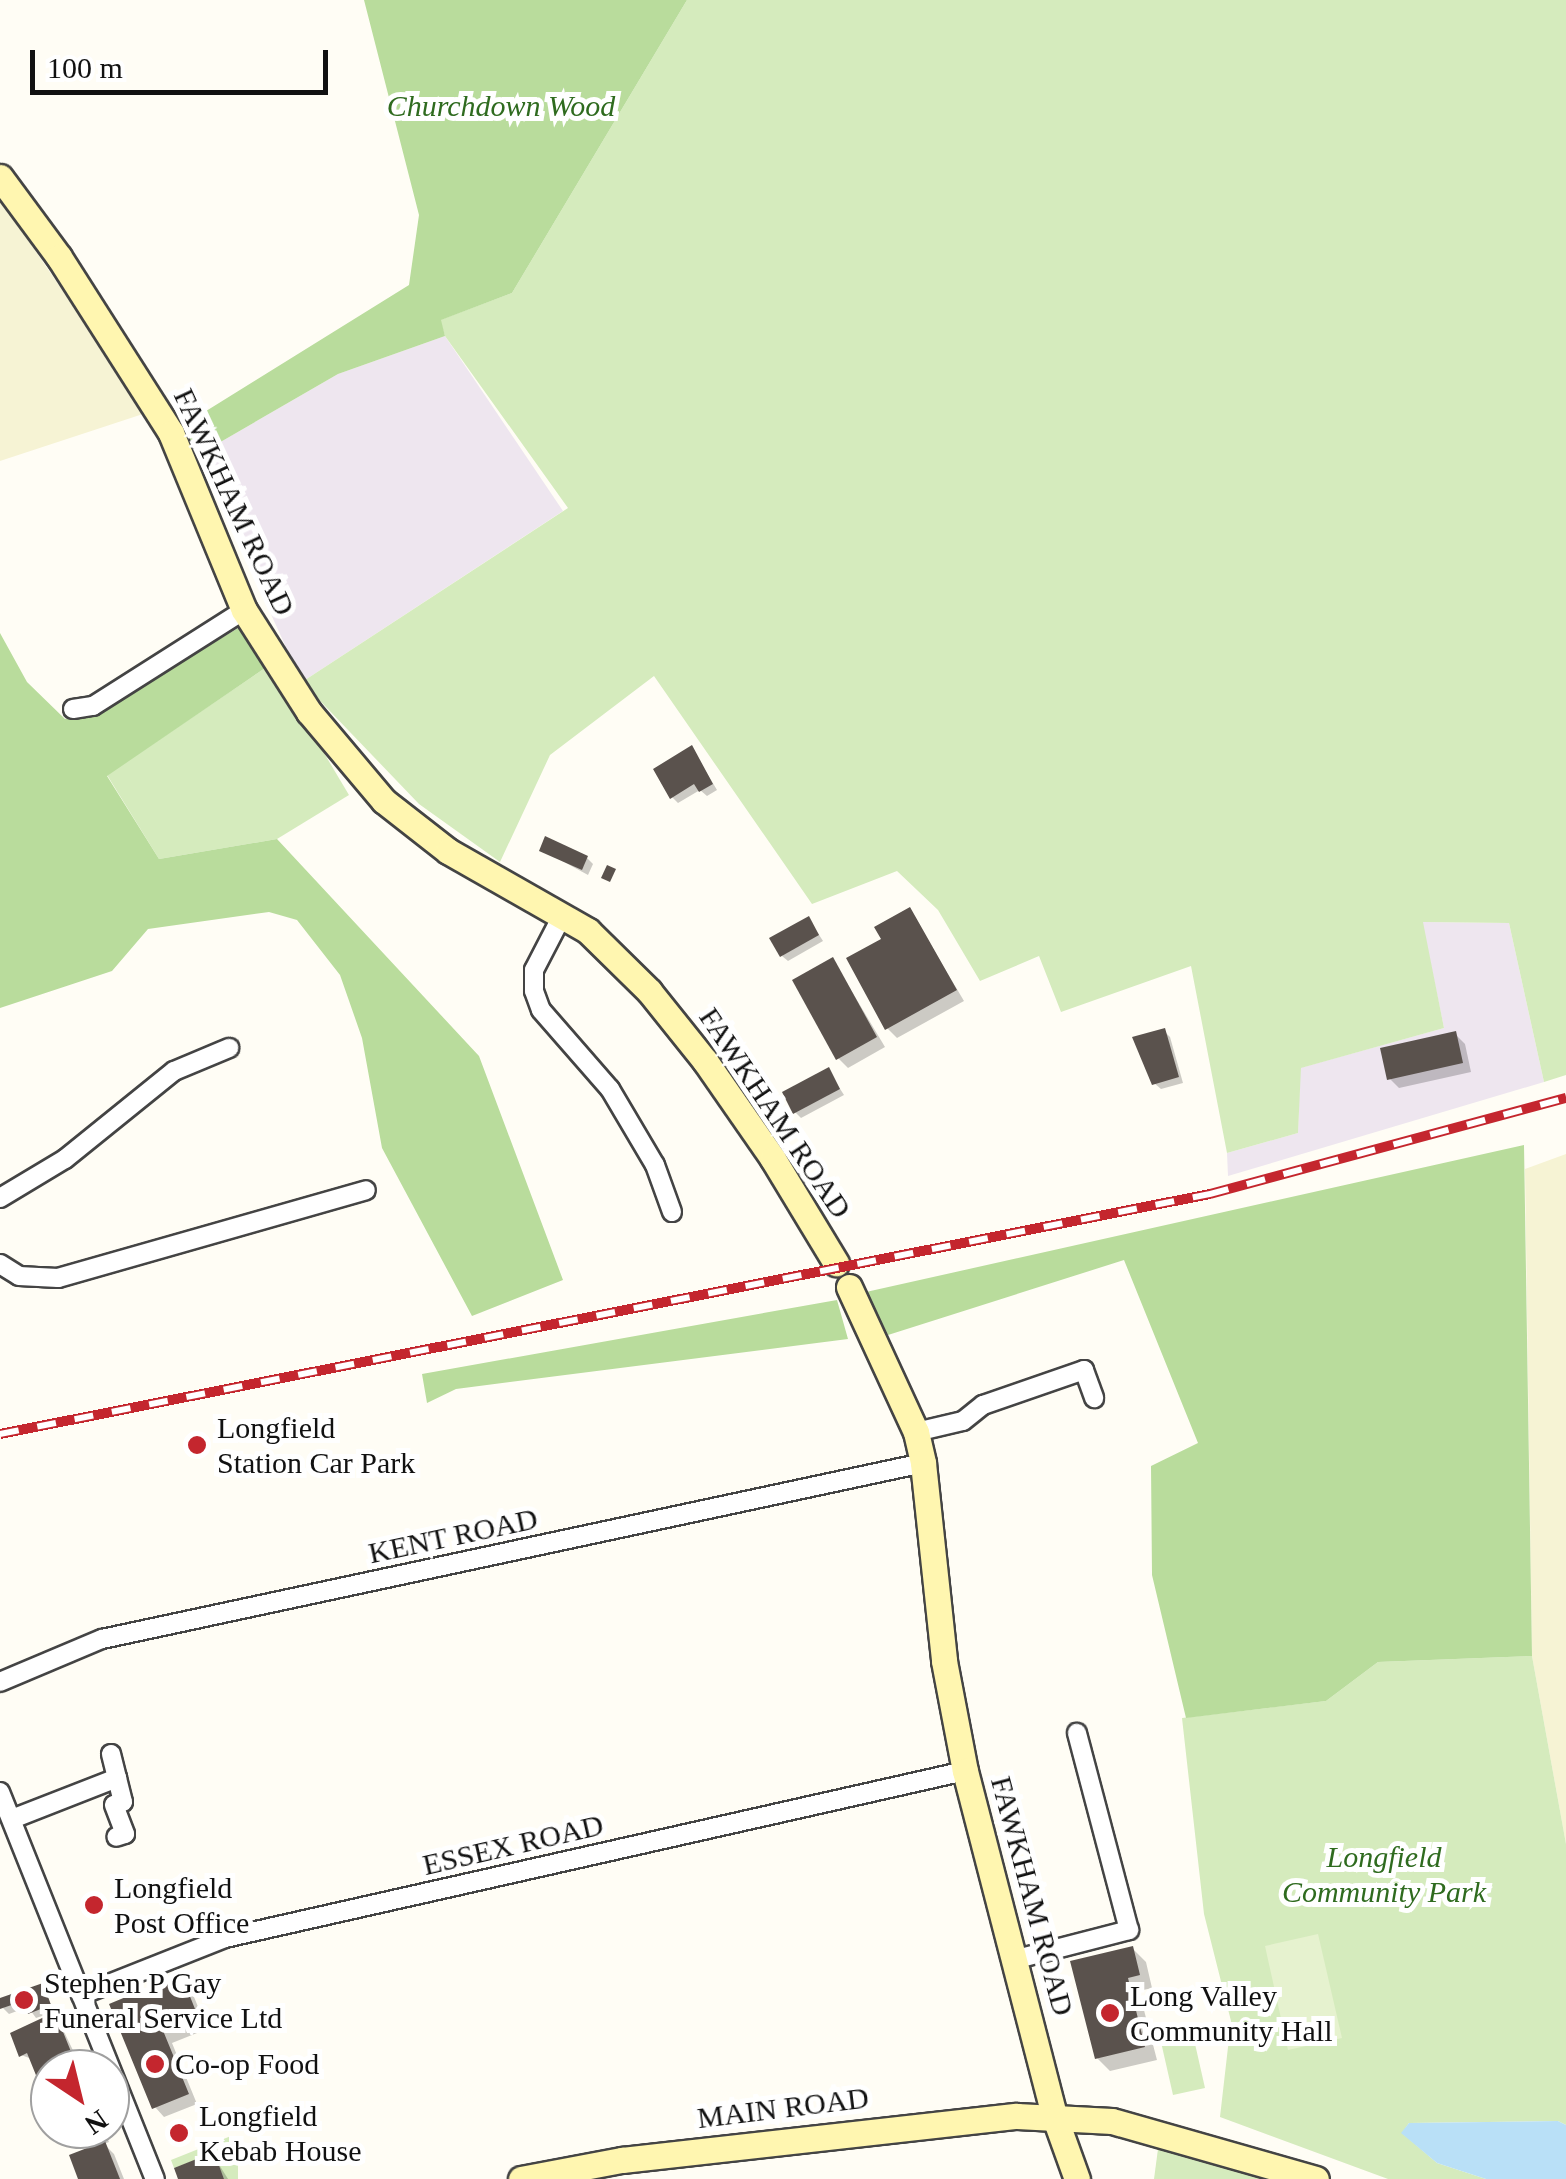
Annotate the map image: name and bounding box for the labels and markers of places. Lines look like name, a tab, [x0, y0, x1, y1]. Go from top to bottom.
place label: Longfield Station Car Park	[217, 1410, 415, 1480]
marker: Longfield Station Car Park	[186, 1434, 208, 1456]
place label: Longfield Post Office	[114, 1870, 249, 1940]
marker: Longfield Post Office	[83, 1894, 105, 1916]
place label: Stephen P Gay Funeral Service Ltd	[44, 1965, 282, 2036]
place label: Long Valley Community Hall	[1130, 1978, 1332, 2048]
marker: Stephen P Gay Funeral Service Ltd	[13, 1989, 35, 2011]
marker: Long Valley Community Hall	[1099, 2002, 1121, 2024]
place label: Co-op Food	[175, 2046, 319, 2082]
marker: Co-op Food	[144, 2053, 166, 2075]
place label: Longfield Kebab House	[199, 2098, 361, 2168]
marker: Longfield Kebab House	[168, 2122, 190, 2144]

